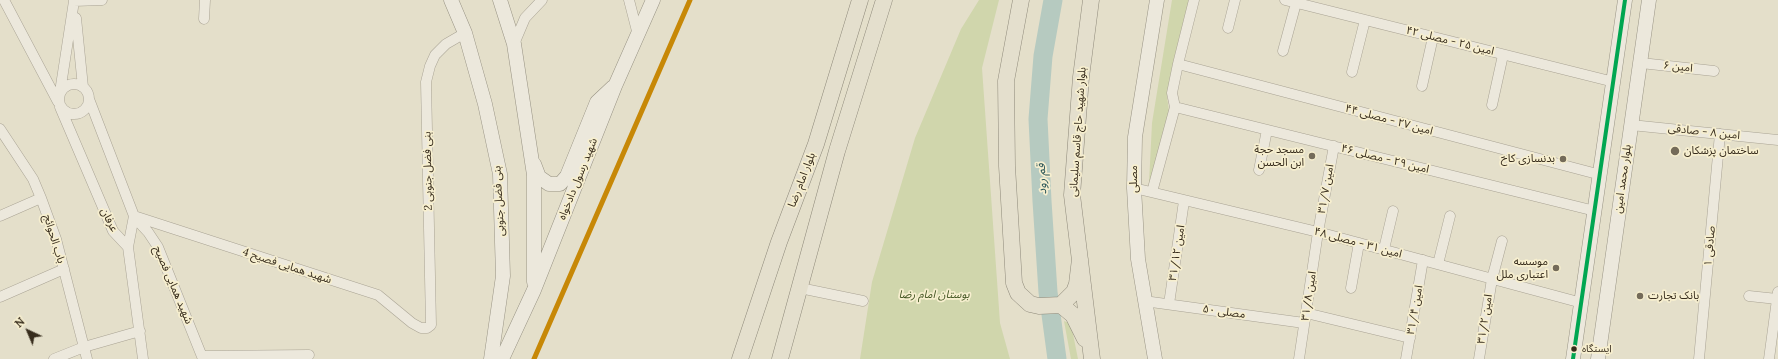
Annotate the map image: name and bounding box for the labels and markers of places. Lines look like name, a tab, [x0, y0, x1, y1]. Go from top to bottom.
place label: مسجد حجة ابن الحسن	[1254, 143, 1304, 169]
place label: ساختمان پزشکان	[1684, 144, 1759, 158]
marker: ساختمان پزشکان	[1669, 145, 1681, 157]
marker: مسجد حجة ابن الحسن	[1307, 151, 1317, 161]
place label: بدنسازی کاخ	[1501, 152, 1555, 166]
marker: بدنسازی کاخ	[1558, 154, 1568, 164]
place label: موسسه اعتباری ملل	[1496, 255, 1548, 281]
marker: موسسه اعتباری ملل	[1551, 263, 1561, 273]
place label: بانک تجارت	[1648, 289, 1699, 303]
marker: بانک تجارت	[1635, 291, 1645, 301]
place label: ایستگاه	[1582, 343, 1612, 355]
marker: ایستگاه	[1569, 344, 1579, 354]

